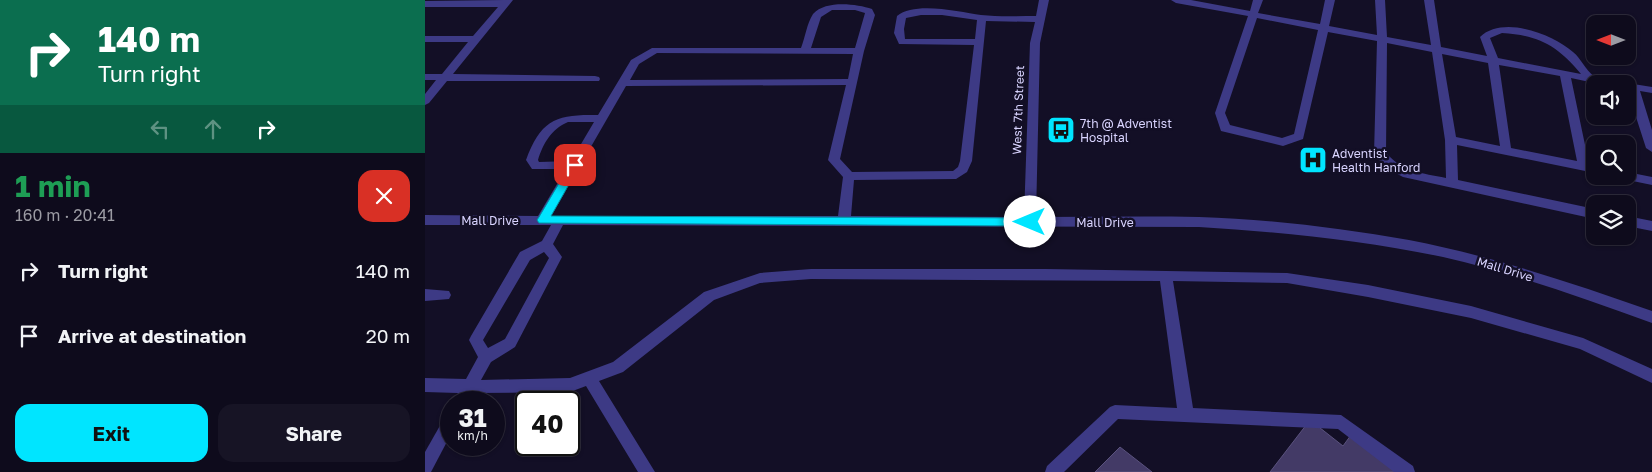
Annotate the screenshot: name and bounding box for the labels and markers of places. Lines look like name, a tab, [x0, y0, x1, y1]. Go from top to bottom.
bus stop icon: 7th @ Adventist Hospital	[1046, 115, 1076, 145]
place label: 7th @ Adventist Hospital	[1080, 116, 1172, 145]
pin	[554, 144, 596, 186]
hospital icon: Adventist Health Hanford	[1298, 145, 1328, 175]
place label: Adventist Health Hanford	[1332, 146, 1420, 175]

